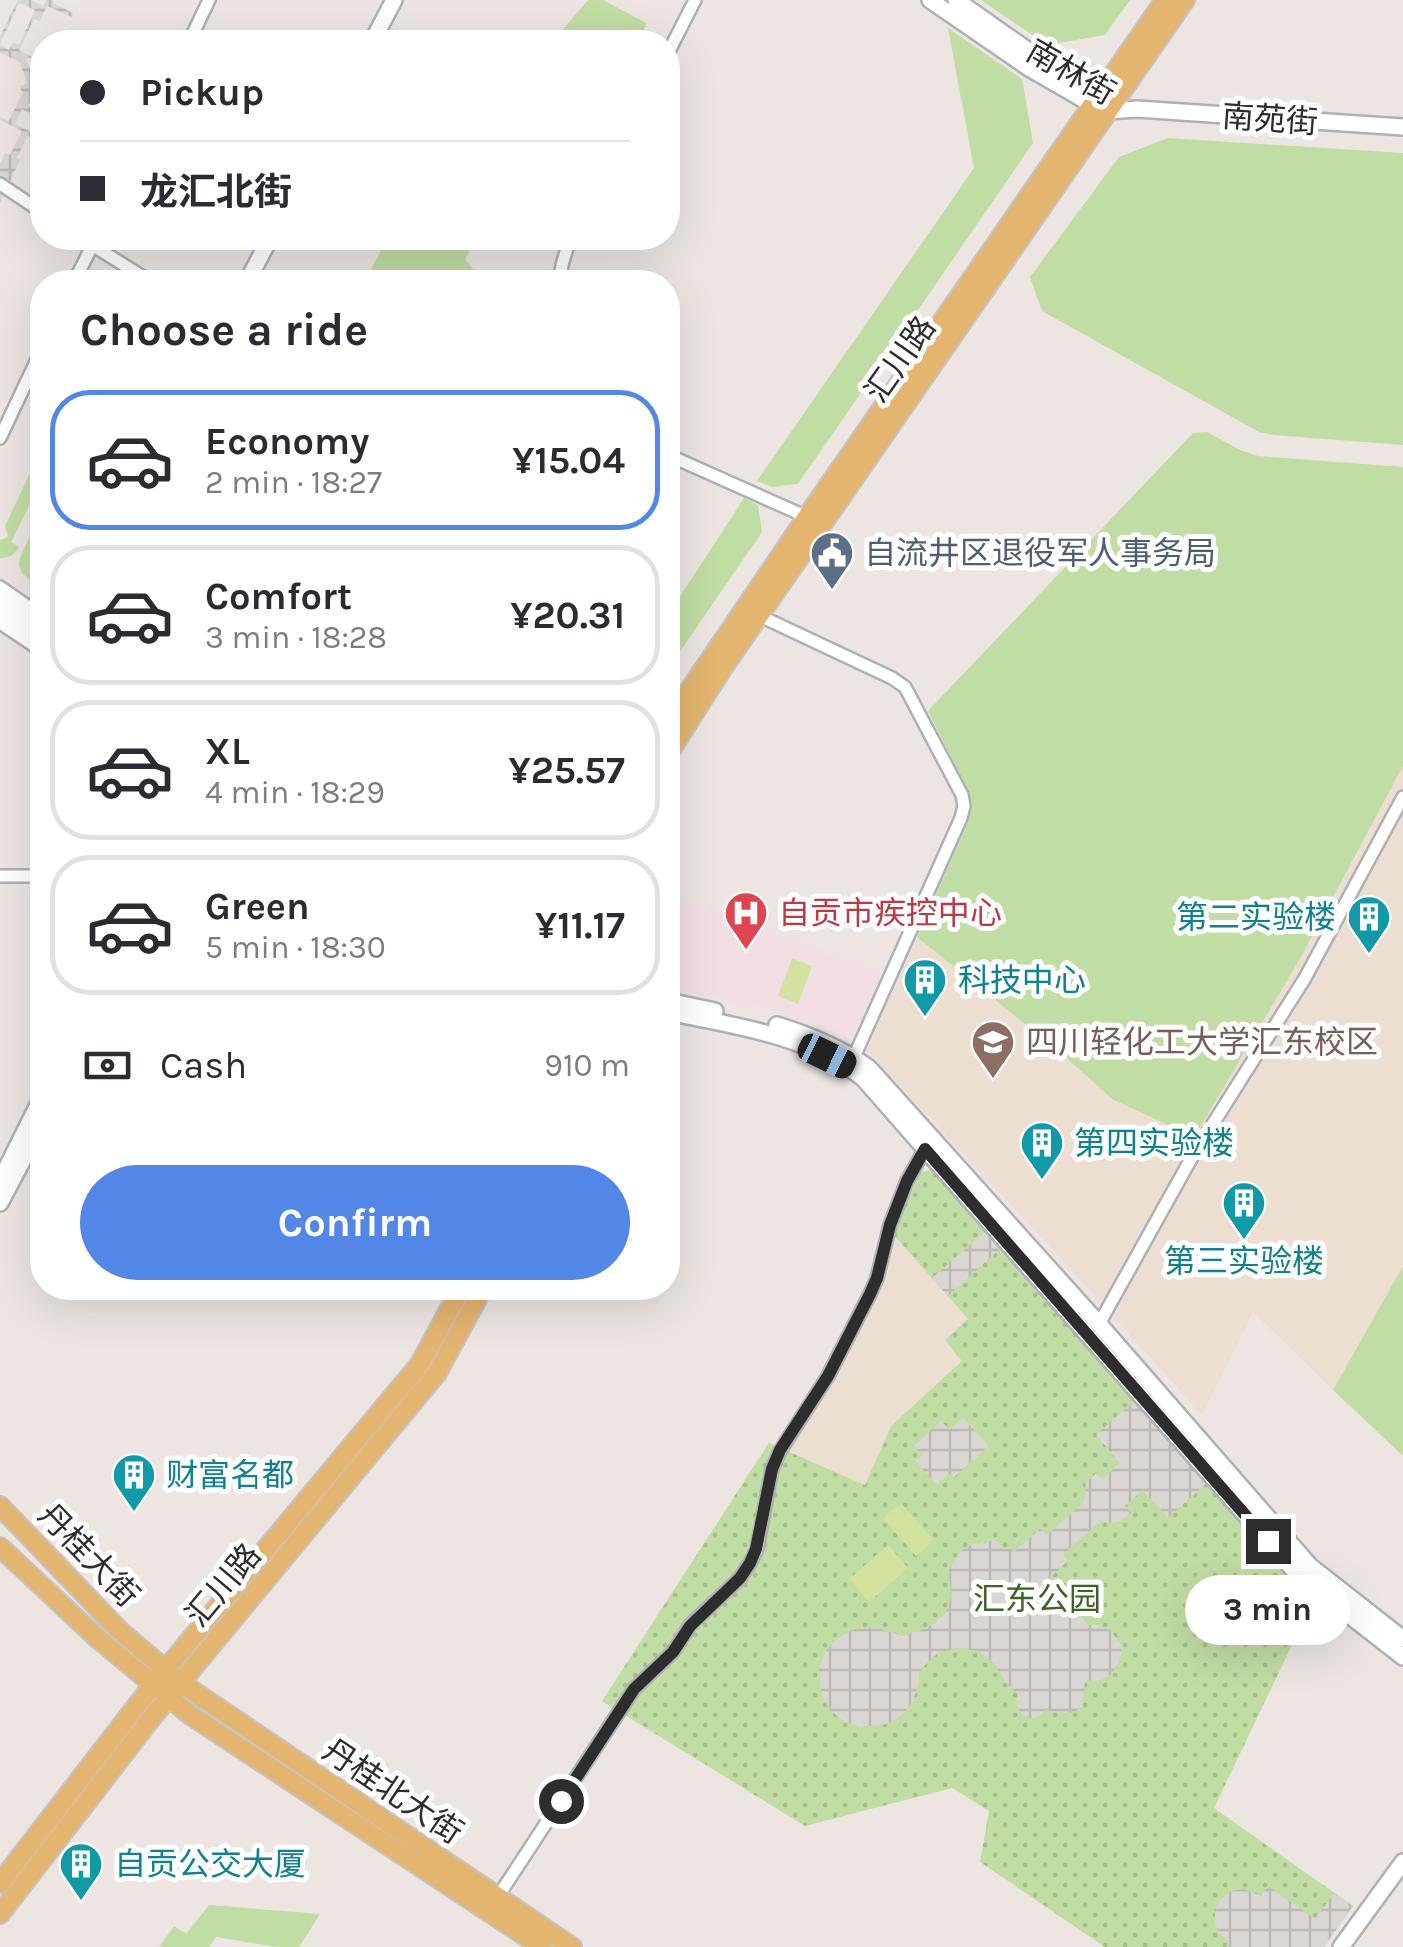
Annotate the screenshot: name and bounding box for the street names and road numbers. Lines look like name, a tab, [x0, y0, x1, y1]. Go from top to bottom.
street label: 南林街	[1020, 32, 1122, 112]
street label: 南苑街	[1221, 98, 1319, 141]
street label: 汇川路	[858, 309, 943, 409]
street label: 丹桂大街	[31, 1496, 146, 1614]
street label: 汇川路	[178, 1537, 268, 1634]
street label: 丹桂北大街	[316, 1731, 469, 1851]

